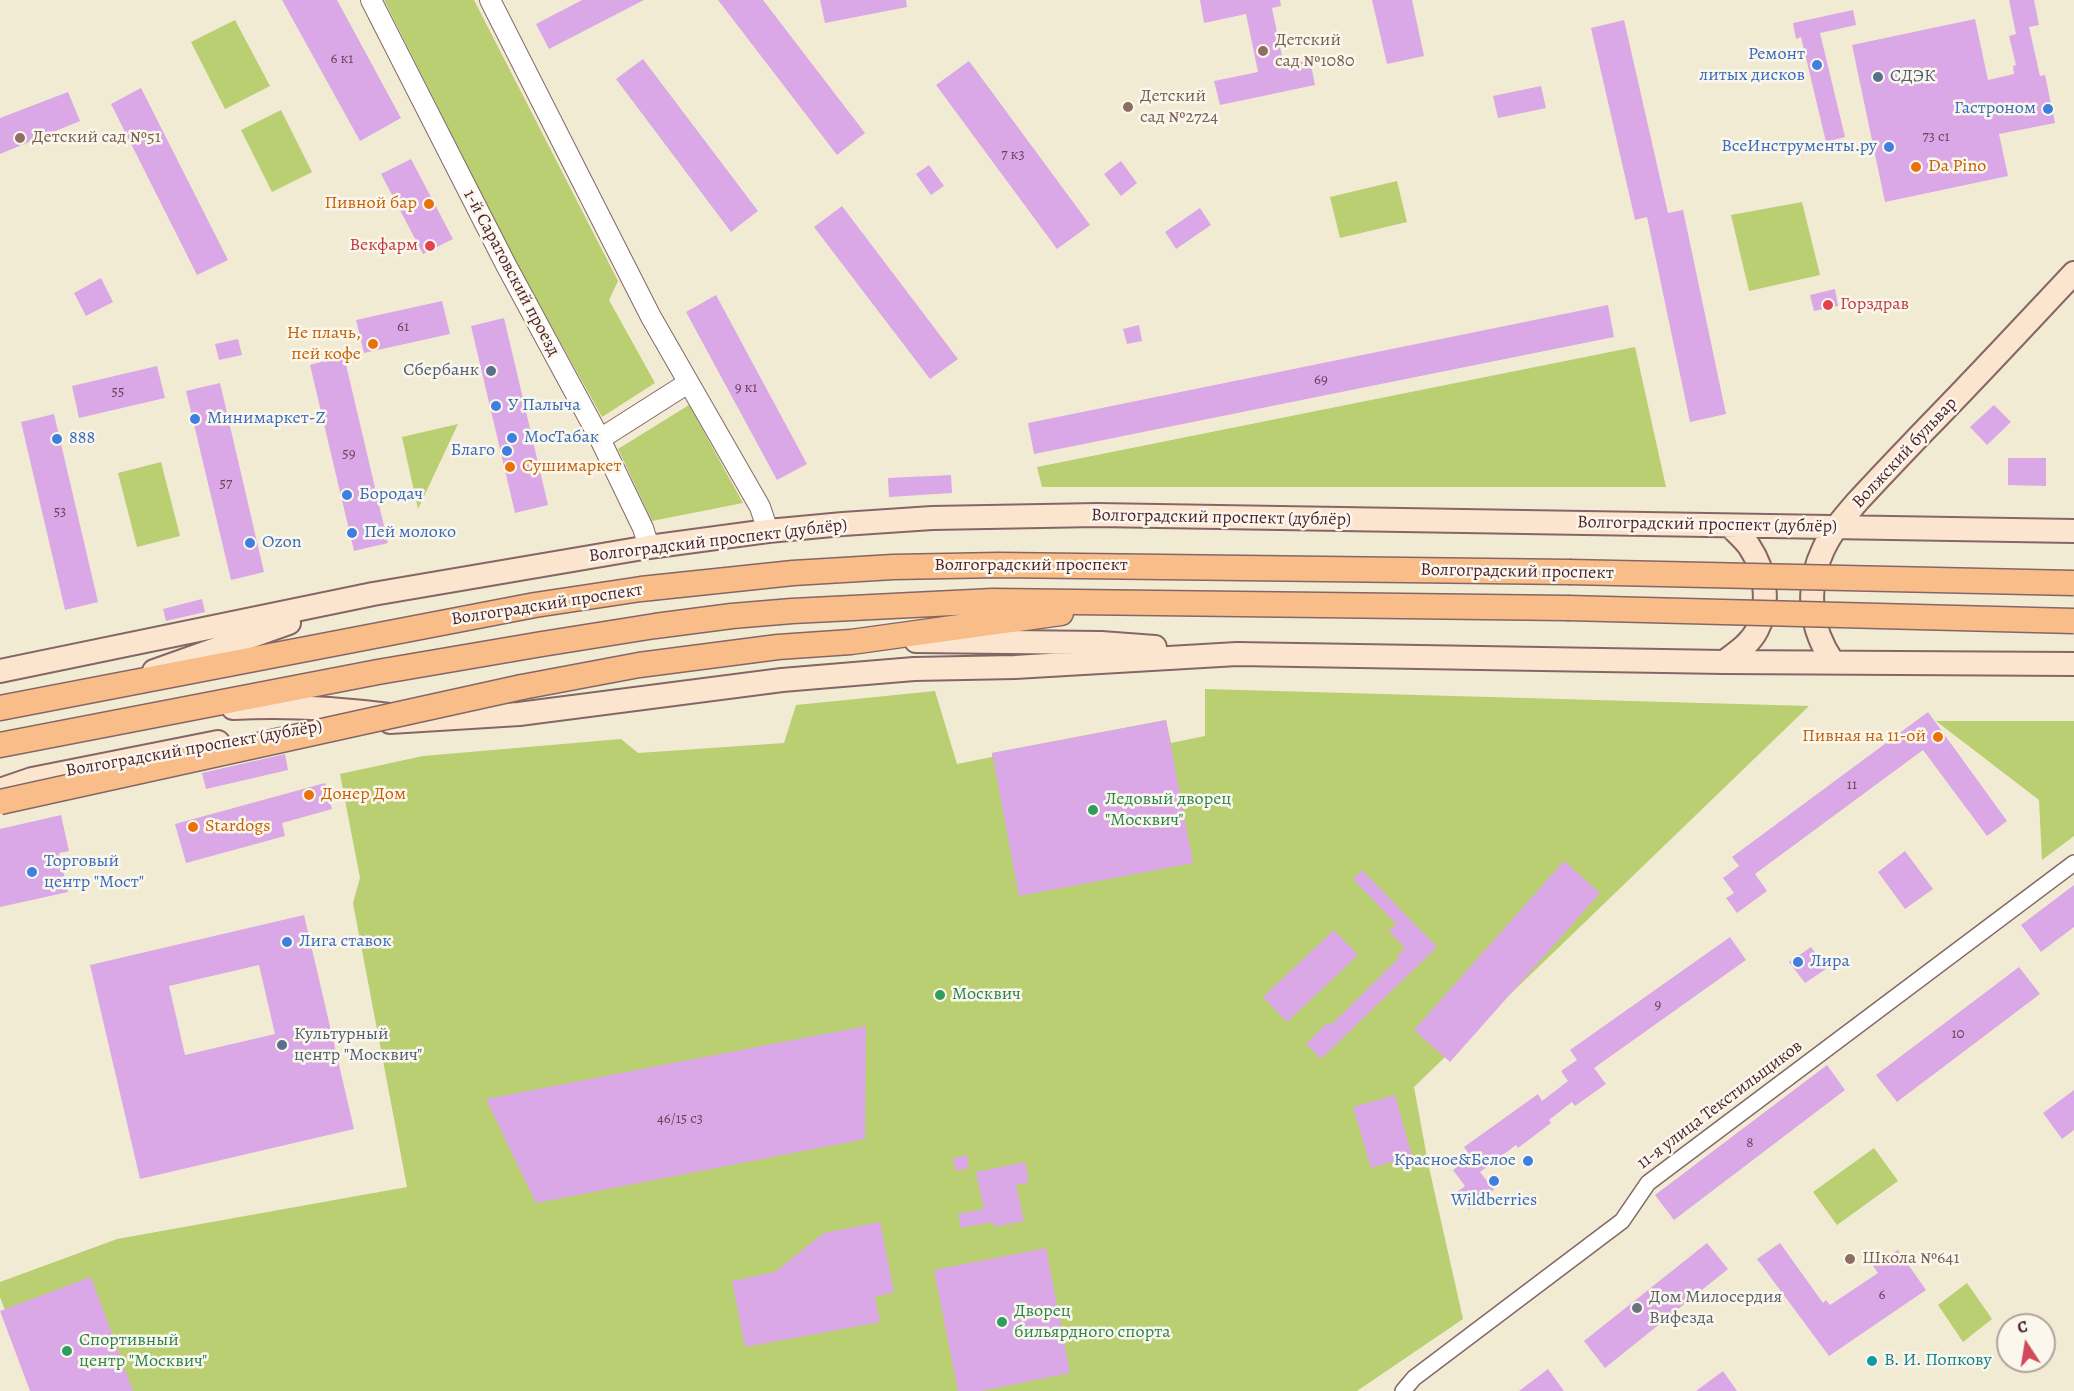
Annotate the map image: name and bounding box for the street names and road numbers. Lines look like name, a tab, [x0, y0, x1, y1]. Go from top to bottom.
street label: 1-й Саратовский проезд	[458, 186, 564, 360]
street label: Волжский бульвар	[1848, 393, 1962, 513]
street label: Волгоградский проспект (дублёр)	[1091, 505, 1351, 531]
street label: Волгоградский проспект (дублёр)	[1577, 512, 1837, 538]
street label: Волгоградский проспект (дублёр)	[588, 514, 848, 568]
street label: Волгоградский проспект	[934, 555, 1128, 577]
street label: Волгоградский проспект	[1420, 560, 1614, 584]
street label: Волгоградский проспект	[450, 579, 644, 631]
street label: Волгоградский проспект (дублёр)	[64, 716, 324, 782]
street label: 11-я улица Текстильщиков	[1633, 1036, 1807, 1174]

